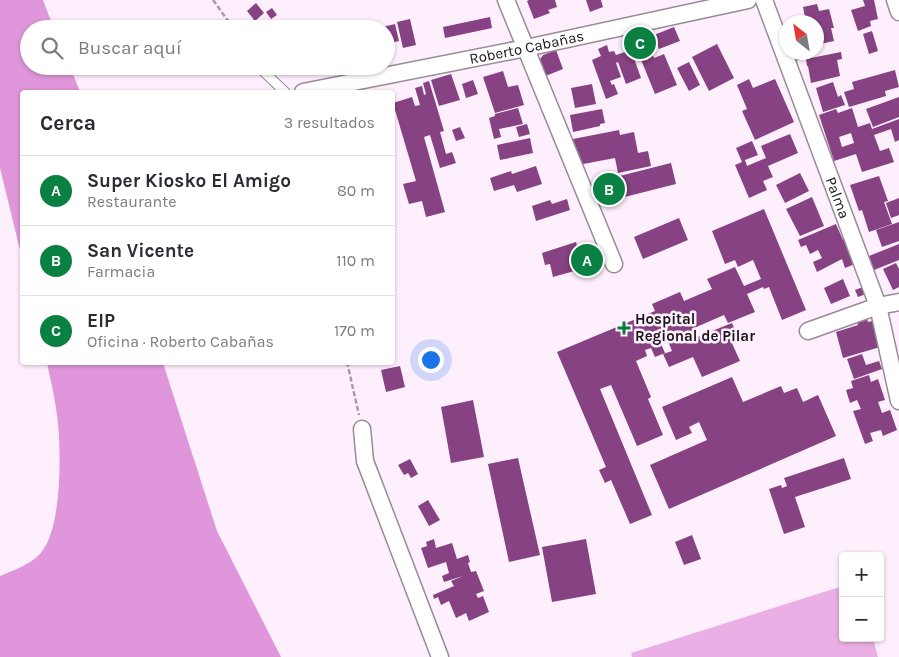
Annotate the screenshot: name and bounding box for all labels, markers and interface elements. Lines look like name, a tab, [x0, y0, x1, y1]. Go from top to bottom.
north arrow	[779, 15, 824, 60]
search box	[20, 20, 395, 75]
pin: C	[624, 24, 656, 62]
street label: Roberto Cabañas	[468, 27, 586, 68]
icon: search	[38, 34, 66, 62]
text: Buscar aquí	[78, 37, 182, 59]
text: Cerca	[40, 111, 96, 135]
text: 3 resultados	[284, 113, 375, 132]
text: Super Kiosko El Amigo	[87, 170, 291, 192]
pin: B	[593, 170, 625, 208]
street label: Palma	[822, 174, 854, 221]
text: A	[51, 181, 61, 200]
text: 80 m	[337, 181, 375, 200]
text: Restaurante	[87, 192, 176, 211]
text: San Vicente	[87, 240, 194, 262]
pin: A	[571, 241, 603, 279]
text: B	[51, 251, 61, 270]
text: 110 m	[336, 251, 375, 270]
text: Farmacia	[87, 262, 155, 281]
text: EIP	[87, 310, 115, 332]
place label: Hospital Regional de Pilar	[635, 310, 755, 345]
text: C	[51, 321, 61, 340]
text: 170 m	[334, 321, 375, 340]
marker: Hospital Regional de Pilar	[617, 321, 631, 335]
text: Oficina · Roberto Cabañas	[87, 332, 274, 351]
your location	[418, 347, 444, 373]
map controls	[839, 552, 884, 642]
button: +	[839, 552, 884, 597]
button: −	[839, 597, 884, 642]

